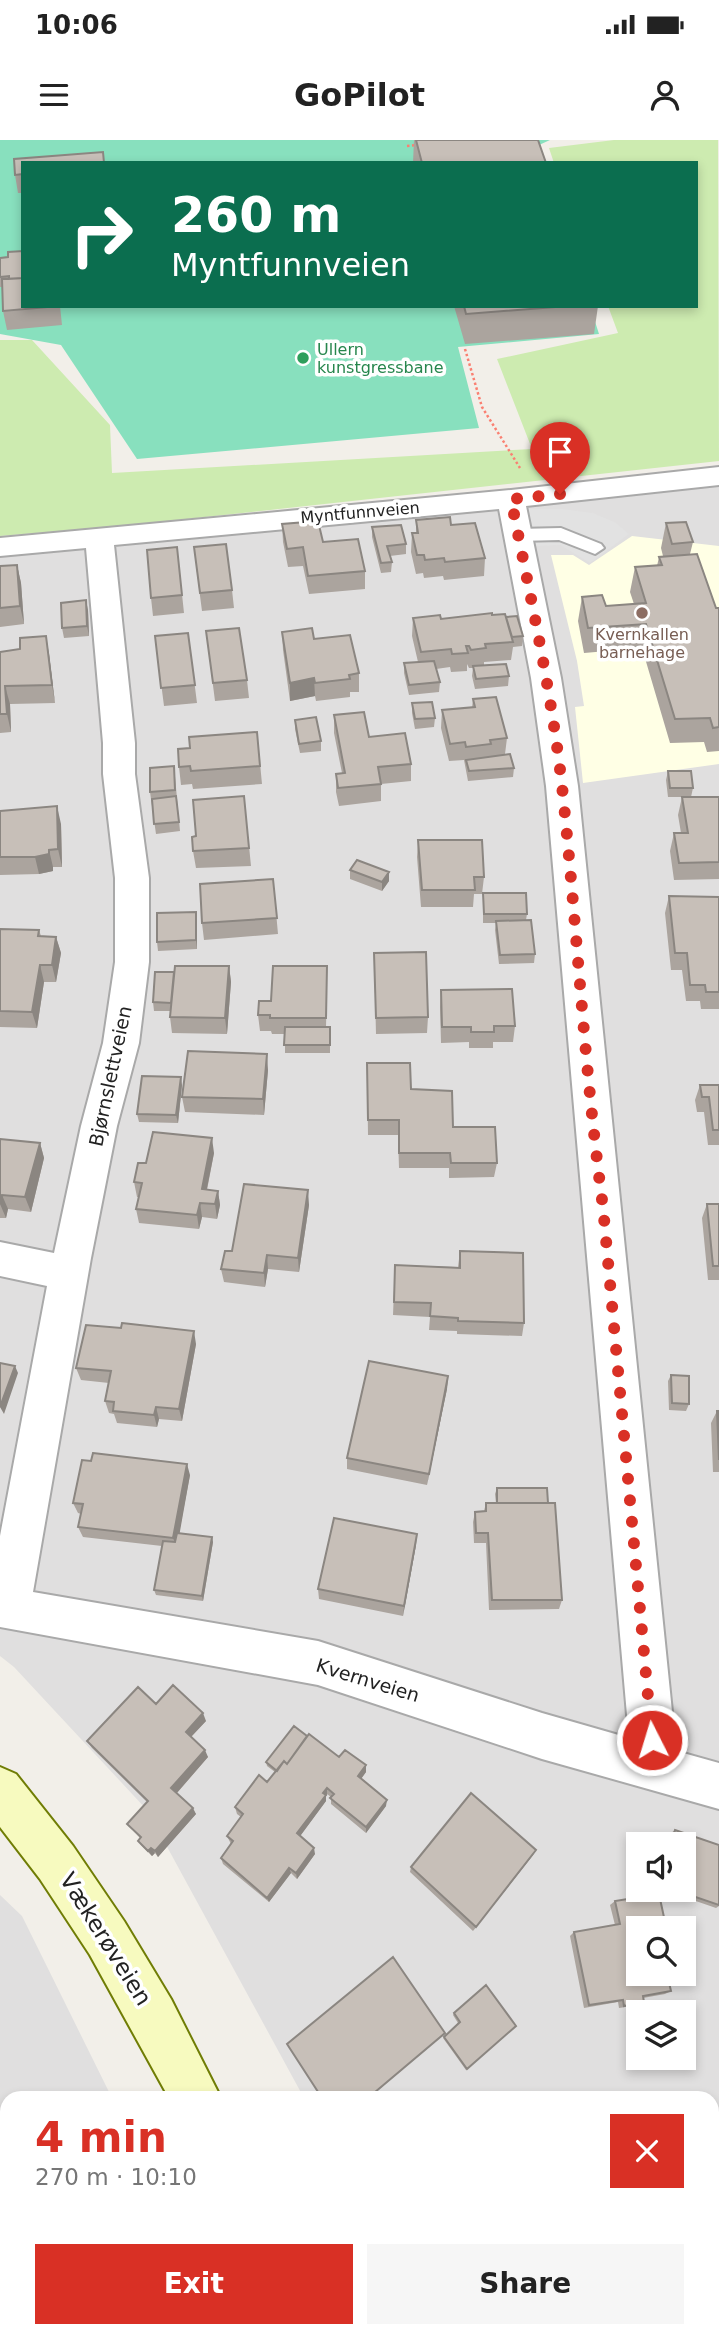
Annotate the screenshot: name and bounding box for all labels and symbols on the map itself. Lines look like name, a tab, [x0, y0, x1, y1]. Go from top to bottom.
place label: Ullern kunstgressbane	[317, 340, 444, 377]
marker: Ullern kunstgressbane	[295, 350, 311, 366]
pin	[530, 422, 590, 494]
street label: Myntfunnveien	[300, 498, 420, 527]
marker: Kvernkallen barnehage	[634, 605, 650, 621]
place label: Kvernkallen barnehage	[595, 625, 689, 662]
street label: Bjørnslettveien	[84, 1004, 136, 1148]
street label: Kvernveien	[314, 1654, 422, 1706]
position arrow	[615, 1703, 689, 1777]
street label: Vækerøveien	[55, 1868, 157, 2010]

